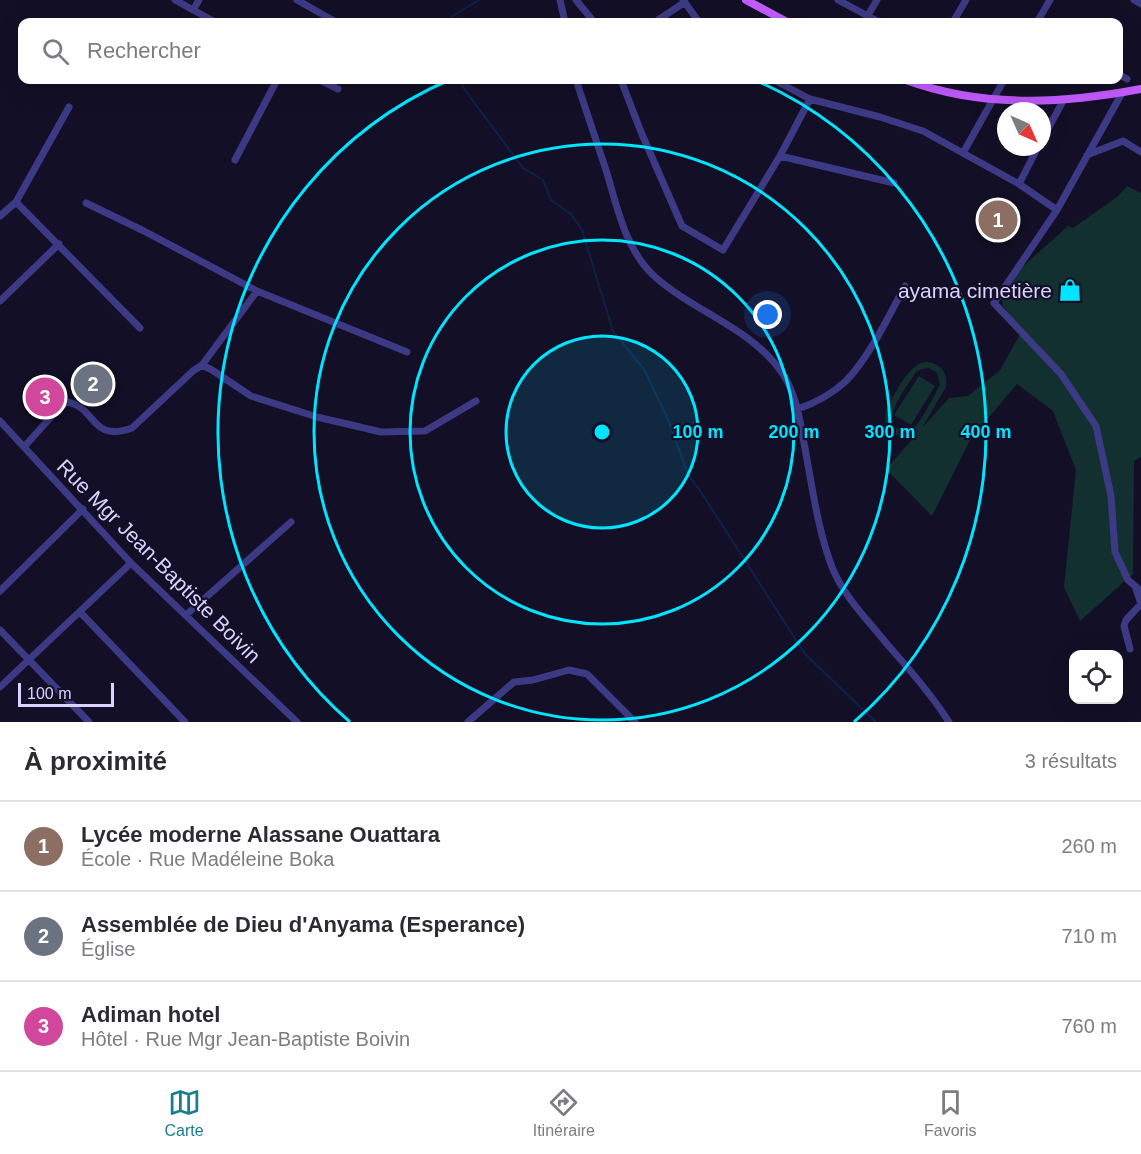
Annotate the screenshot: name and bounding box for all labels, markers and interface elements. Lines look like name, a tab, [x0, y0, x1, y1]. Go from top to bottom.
search box	[18, 18, 1123, 84]
icon: search	[39, 35, 72, 68]
text: Rechercher	[87, 38, 201, 63]
north arrow	[997, 102, 1051, 156]
pin: 1	[978, 198, 1018, 242]
shop icon: ayama cimetière	[1057, 277, 1083, 303]
place label: ayama cimetière	[898, 279, 1052, 302]
your location	[753, 300, 782, 329]
pin: 2	[74, 362, 112, 406]
pin: 3	[26, 374, 64, 420]
centre of rings	[592, 422, 612, 442]
text: 100 m	[672, 422, 724, 442]
text: 200 m	[768, 422, 820, 442]
text: 300 m	[864, 422, 916, 442]
text: 400 m	[960, 422, 1012, 442]
street label: Rue Mgr Jean-Baptiste Boivin	[53, 455, 265, 667]
map controls	[1069, 650, 1123, 704]
button: locate	[1069, 650, 1123, 704]
scale bar	[18, 680, 114, 708]
text: 100 m	[27, 685, 71, 702]
text: À proximité	[24, 746, 167, 776]
text: 3 résultats	[1025, 750, 1117, 772]
text: Lycée moderne Alassane Ouattara	[81, 822, 440, 847]
text: 1	[38, 835, 49, 857]
text: 260 m	[1061, 835, 1117, 857]
text: École · Rue Madéleine Boka	[81, 848, 334, 870]
text: Assemblée de Dieu d'Anyama (Esperance)	[81, 912, 525, 937]
text: 2	[38, 925, 49, 947]
text: 710 m	[1061, 925, 1117, 947]
text: Église	[81, 938, 135, 960]
text: Adiman hotel	[81, 1002, 220, 1027]
text: 3	[38, 1015, 49, 1037]
text: 760 m	[1061, 1015, 1117, 1037]
text: Hôtel · Rue Mgr Jean-Baptiste Boivin	[81, 1028, 410, 1050]
tab: Carte	[165, 1086, 204, 1140]
tab: Itinéraire	[533, 1086, 595, 1140]
tab: Favoris	[924, 1086, 976, 1140]

